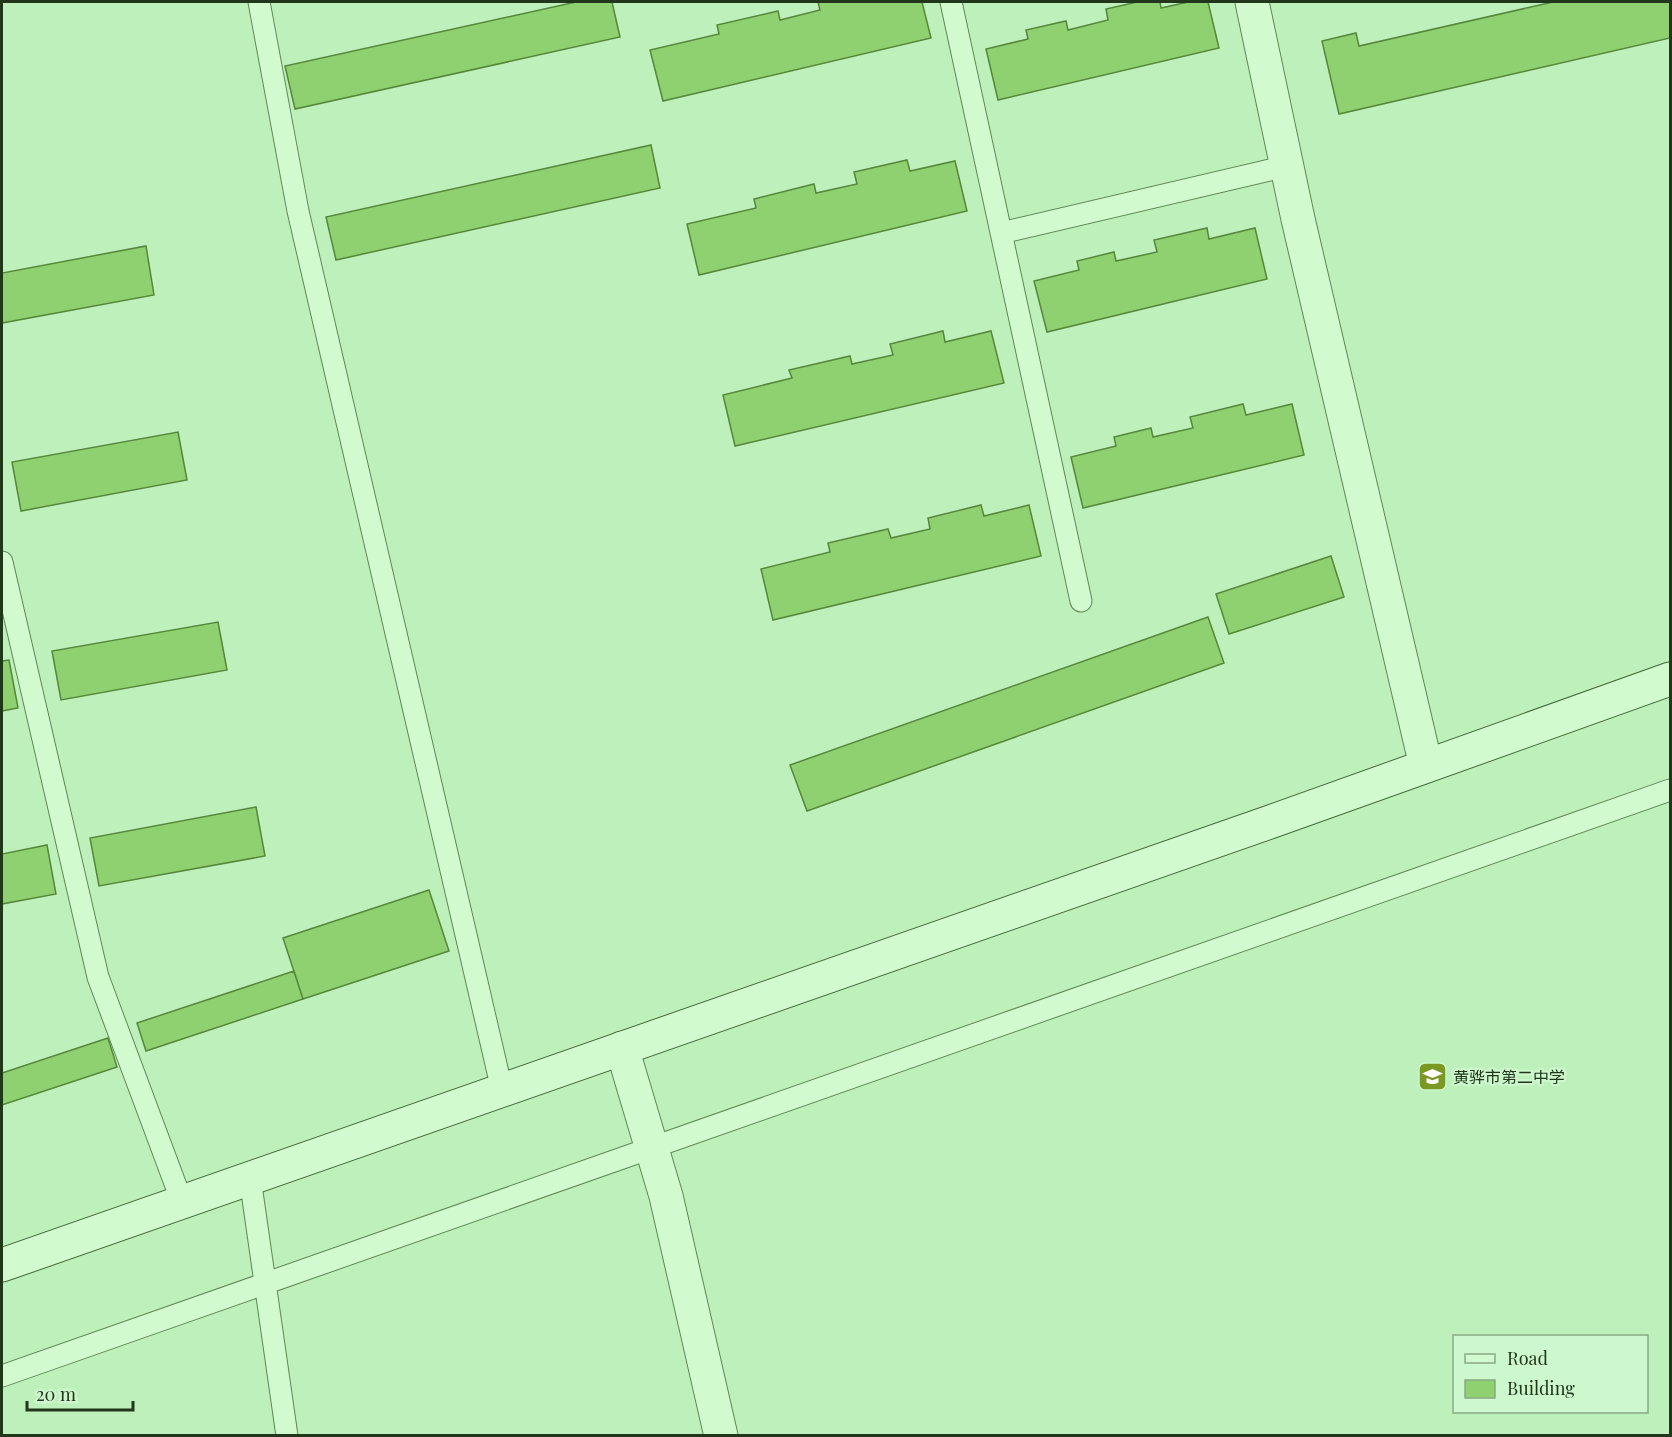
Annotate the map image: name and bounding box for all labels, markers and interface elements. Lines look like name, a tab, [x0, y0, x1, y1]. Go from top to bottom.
school or university icon: 黄骅市第二中学	[1416, 1061, 1448, 1093]
place label: 黄骅市第二中学	[1453, 1066, 1565, 1087]
legend	[1453, 1335, 1648, 1413]
text: Road	[1507, 1346, 1548, 1370]
scale bar	[27, 1374, 134, 1412]
text: Building	[1507, 1376, 1575, 1400]
text: 20 m	[36, 1382, 76, 1406]

